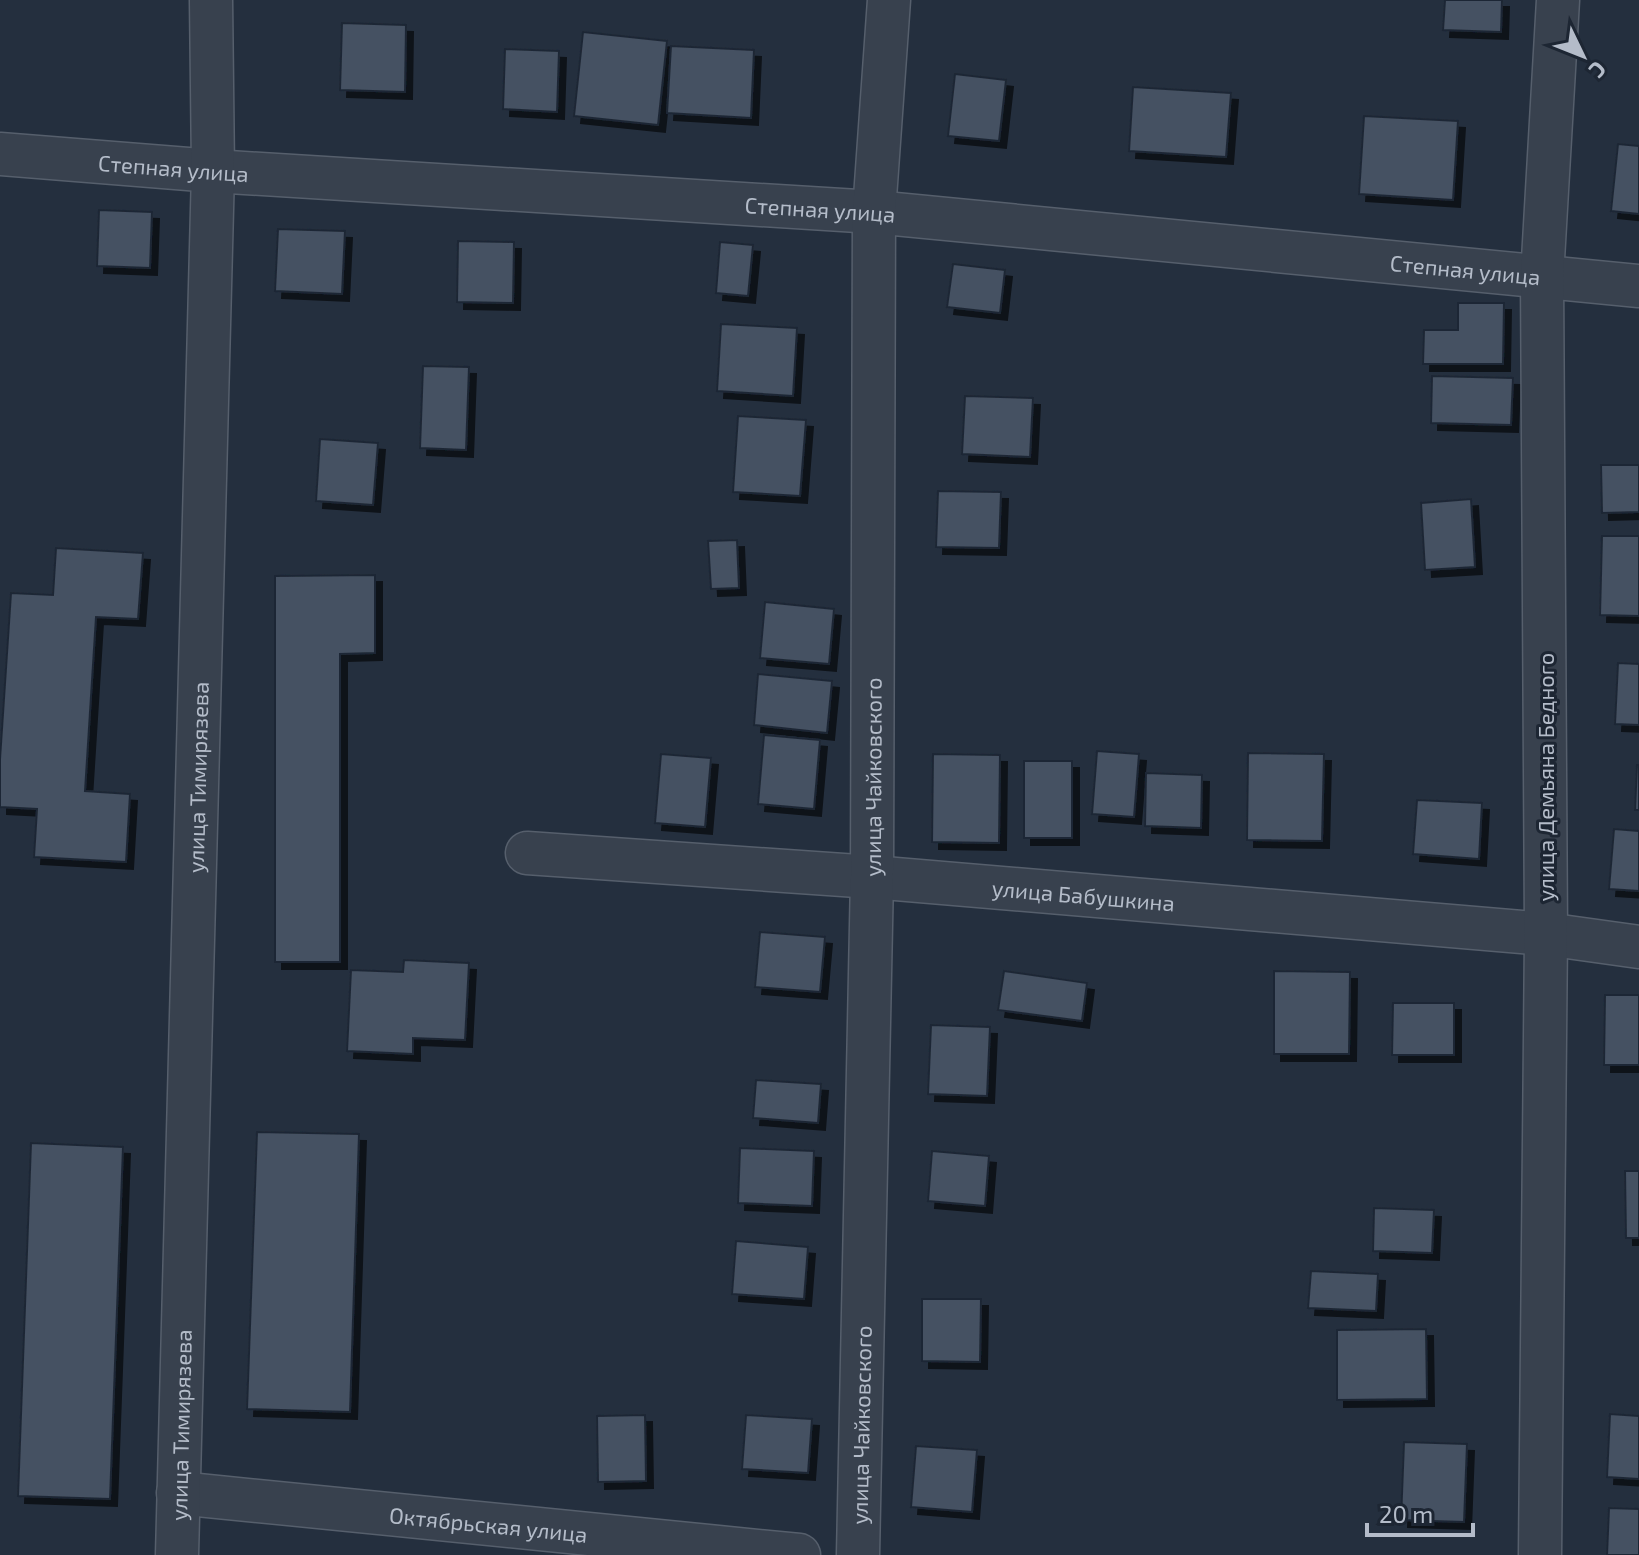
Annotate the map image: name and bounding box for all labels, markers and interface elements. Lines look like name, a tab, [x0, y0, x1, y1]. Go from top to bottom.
north arrow	[1543, 16, 1623, 96]
text: С	[1584, 57, 1612, 84]
street label: Степная улица	[97, 149, 250, 186]
street label: Степная улица	[744, 191, 897, 227]
street label: Степная улица	[1389, 249, 1542, 289]
street label: улица Демьяна Бедного	[1532, 653, 1559, 901]
street label: улица Чайковского	[859, 677, 886, 877]
street label: улица Тимирязева	[182, 681, 213, 873]
street label: улица Бабушкина	[991, 874, 1176, 916]
street label: улица Чайковского	[846, 1325, 876, 1525]
street label: улица Тимирязева	[165, 1329, 196, 1521]
scale bar	[1367, 1487, 1473, 1537]
text: 20 m	[1379, 1499, 1433, 1528]
street label: Октябрьская улица	[388, 1501, 589, 1547]

